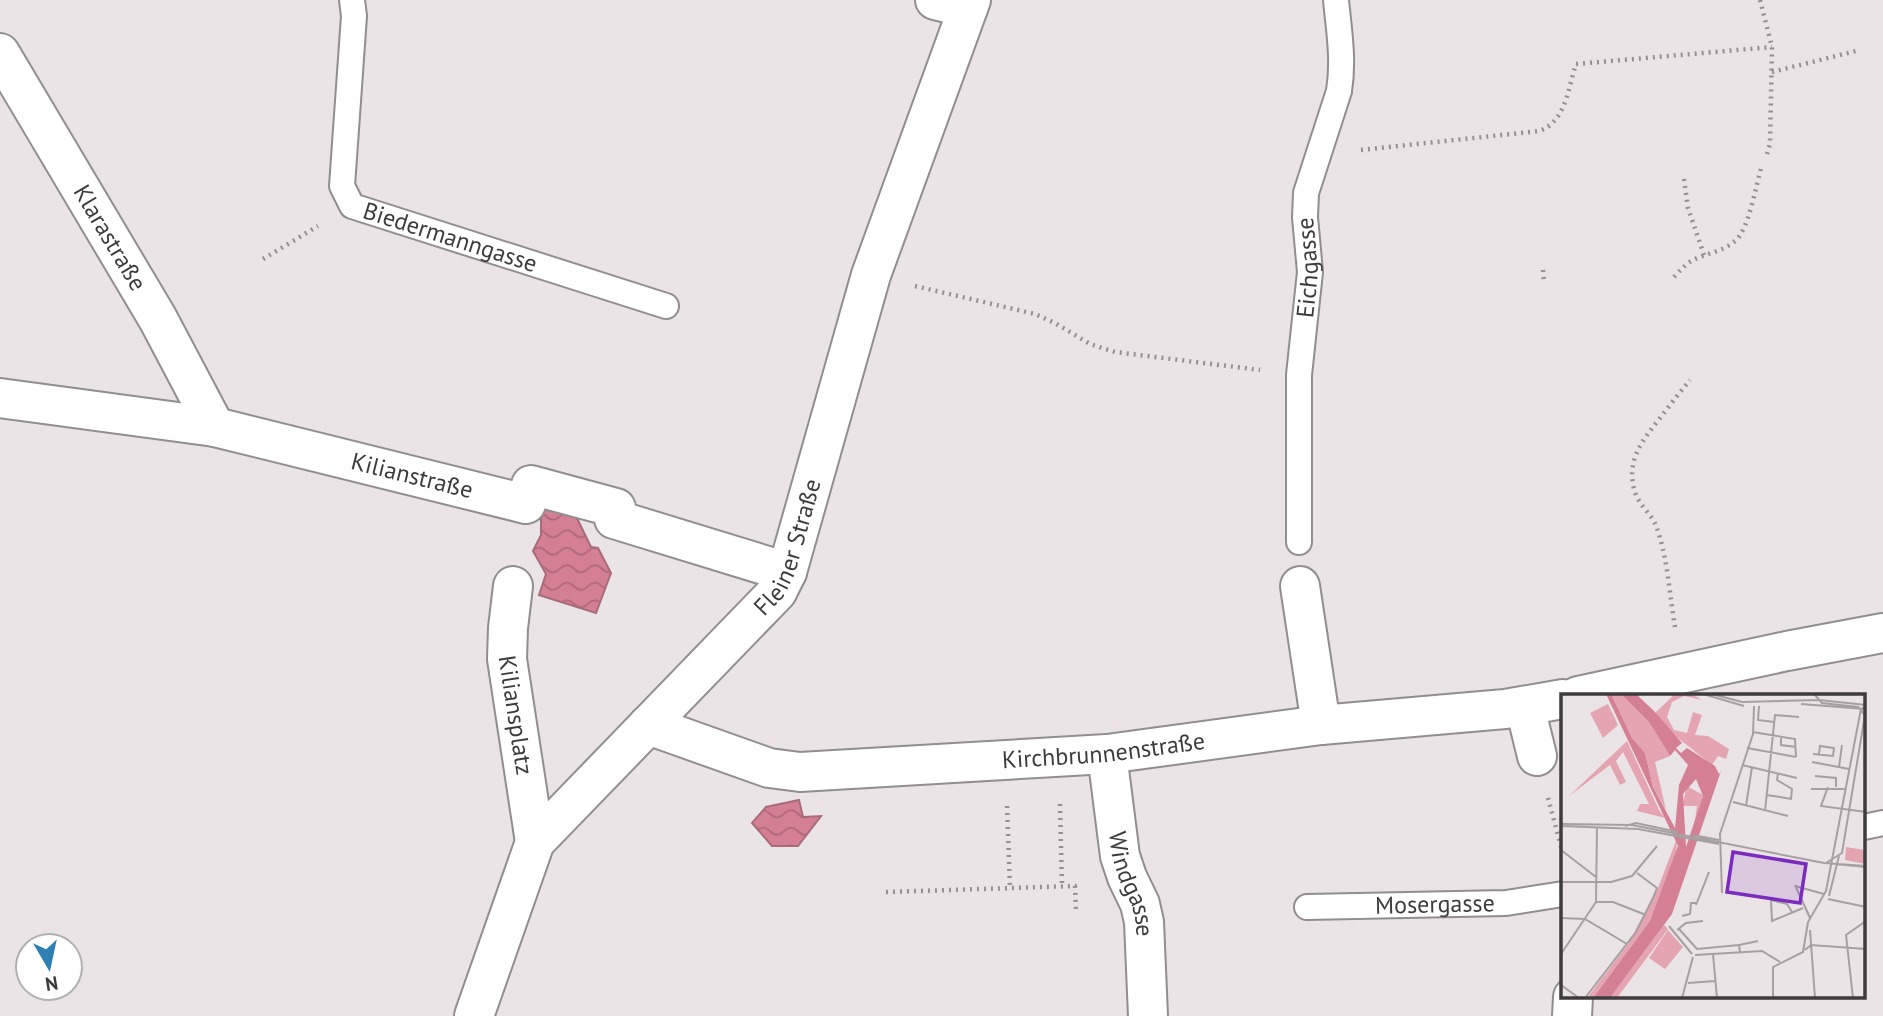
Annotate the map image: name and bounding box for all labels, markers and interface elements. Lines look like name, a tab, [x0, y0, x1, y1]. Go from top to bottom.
street label: Klarastraße	[67, 179, 154, 296]
street label: Biedermanngasse	[360, 195, 541, 279]
street label: Eichgasse	[1289, 216, 1325, 319]
street label: Kilianstraße	[348, 445, 476, 505]
street label: Fleiner Straße	[747, 475, 828, 622]
street label: Kiliansplatz	[492, 653, 540, 777]
inset map	[1561, 694, 1866, 998]
street label: Kirchbrunnenstraße	[1001, 725, 1207, 775]
street label: Windgasse	[1102, 830, 1161, 937]
street label: Mosergasse	[1375, 887, 1495, 921]
north arrow	[14, 932, 84, 1002]
text: N	[44, 971, 60, 997]

